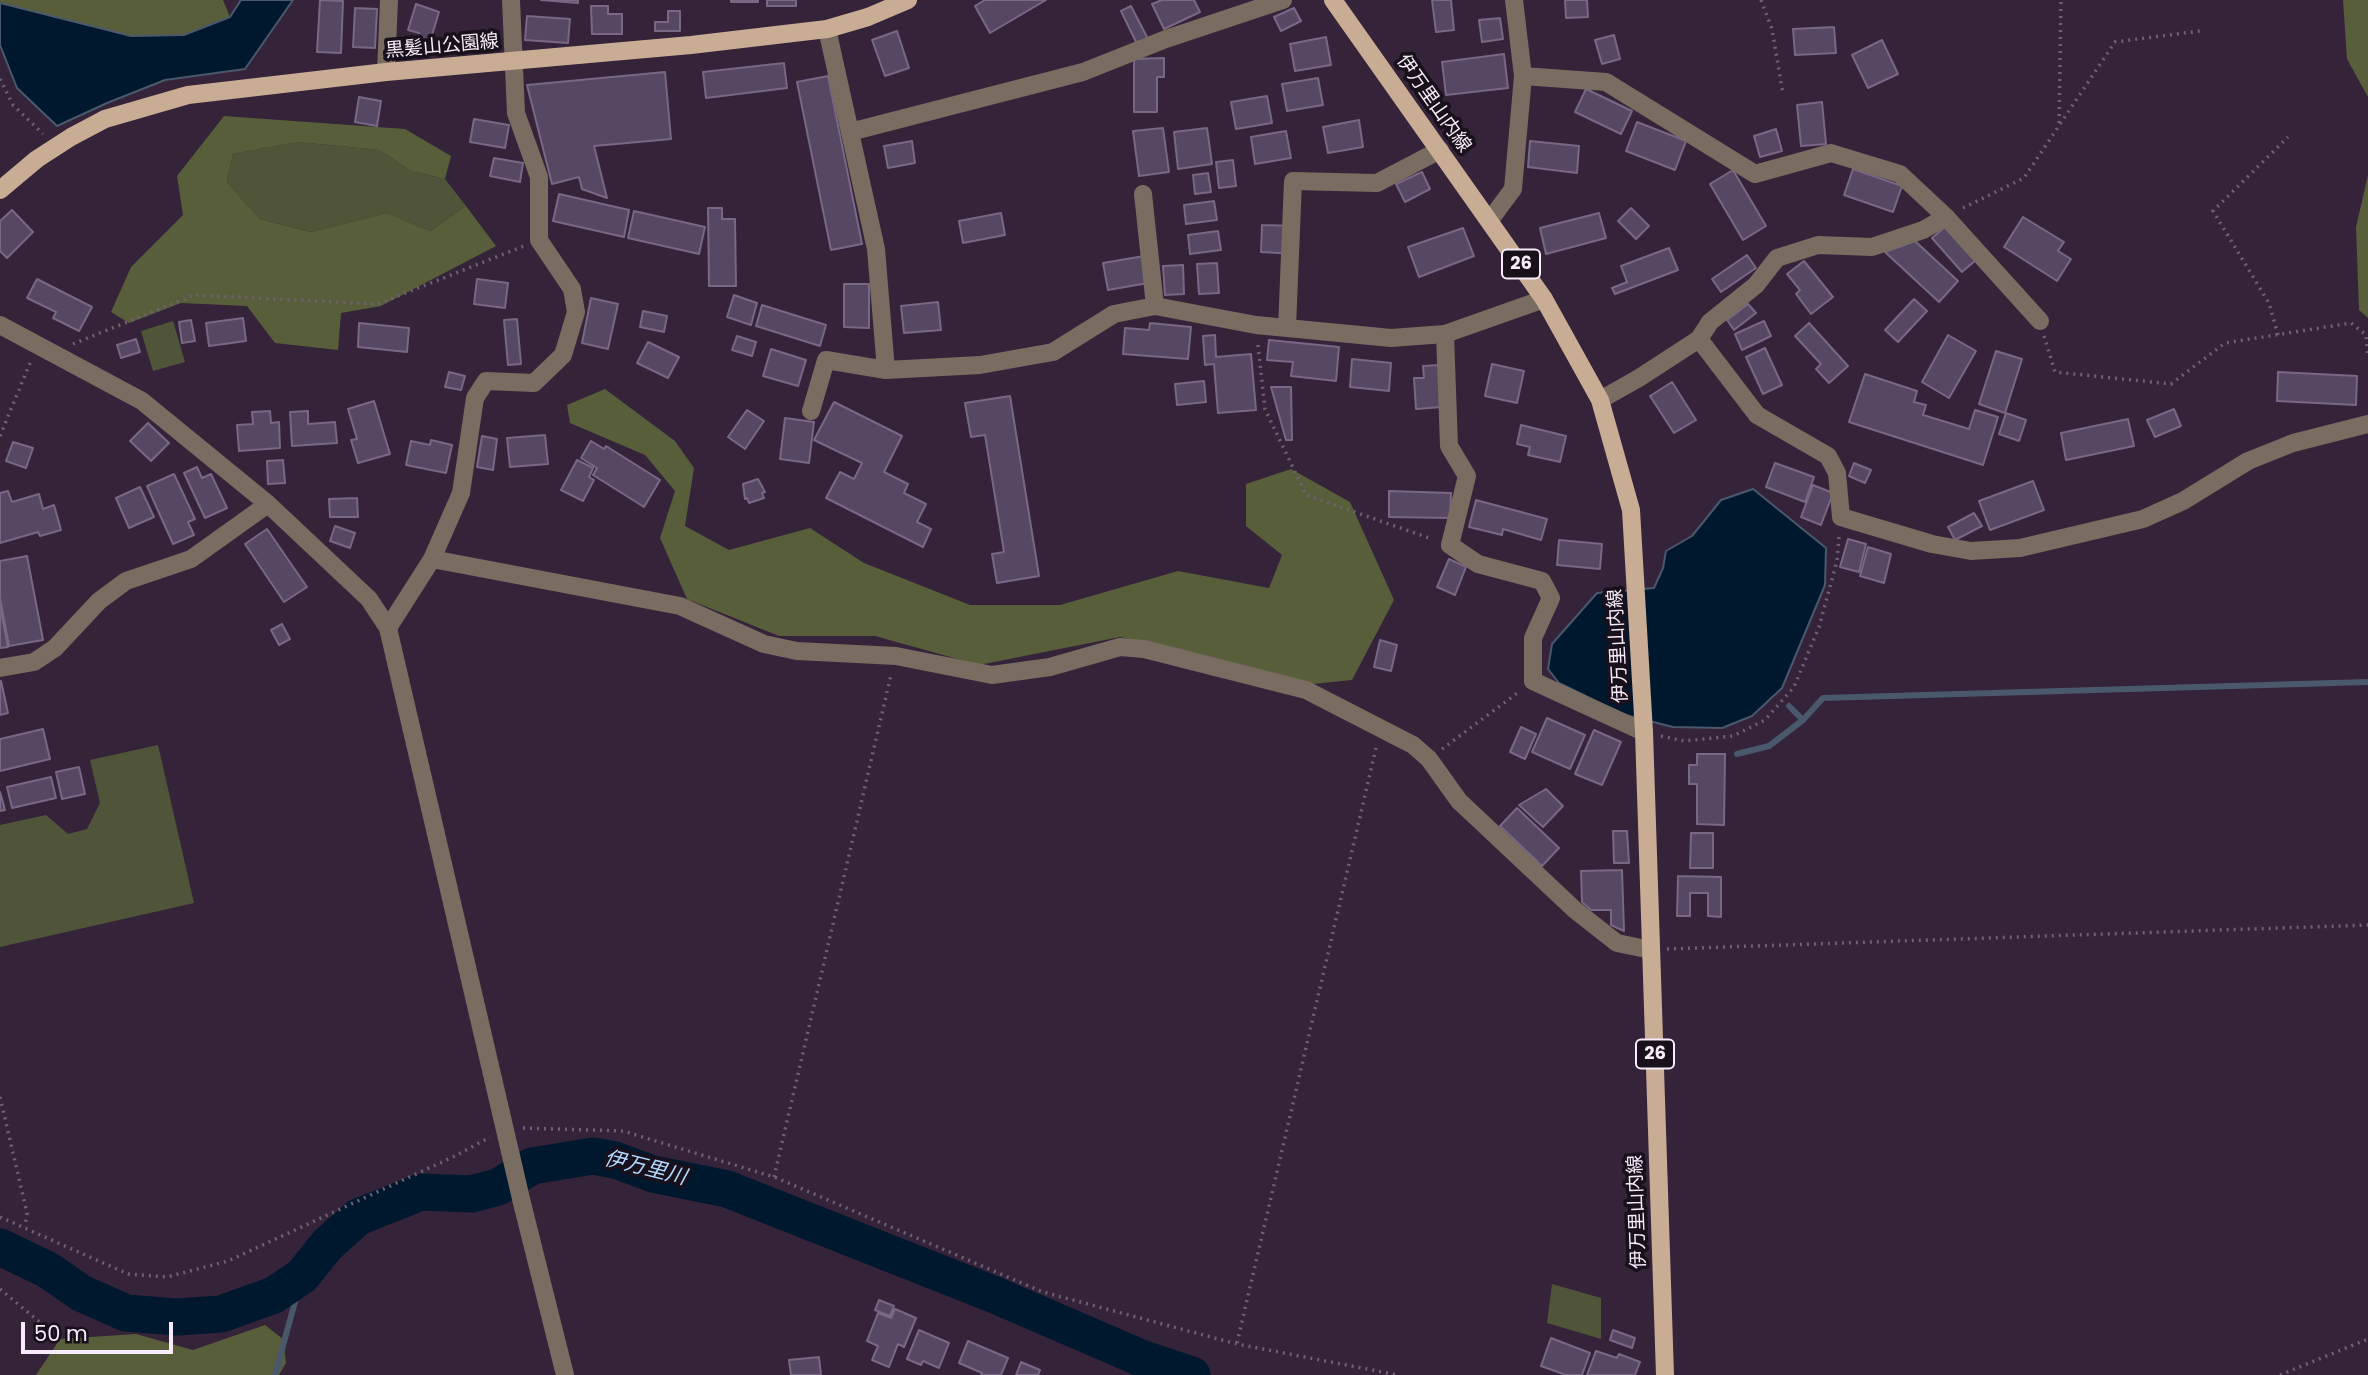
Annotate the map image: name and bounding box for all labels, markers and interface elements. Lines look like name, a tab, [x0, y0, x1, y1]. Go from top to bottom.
street label: 黒髪山公園線	[384, 31, 500, 63]
street label: 伊万里山内線	[1391, 51, 1475, 157]
road number: 26	[1502, 250, 1540, 278]
street label: 伊万里山内線	[1605, 588, 1633, 704]
road number: 26	[1636, 1040, 1674, 1069]
water label: 伊万里川	[601, 1147, 689, 1191]
street label: 伊万里山内線	[1625, 1155, 1651, 1269]
scale bar	[24, 1308, 177, 1352]
text: 50 m	[34, 1319, 88, 1348]

